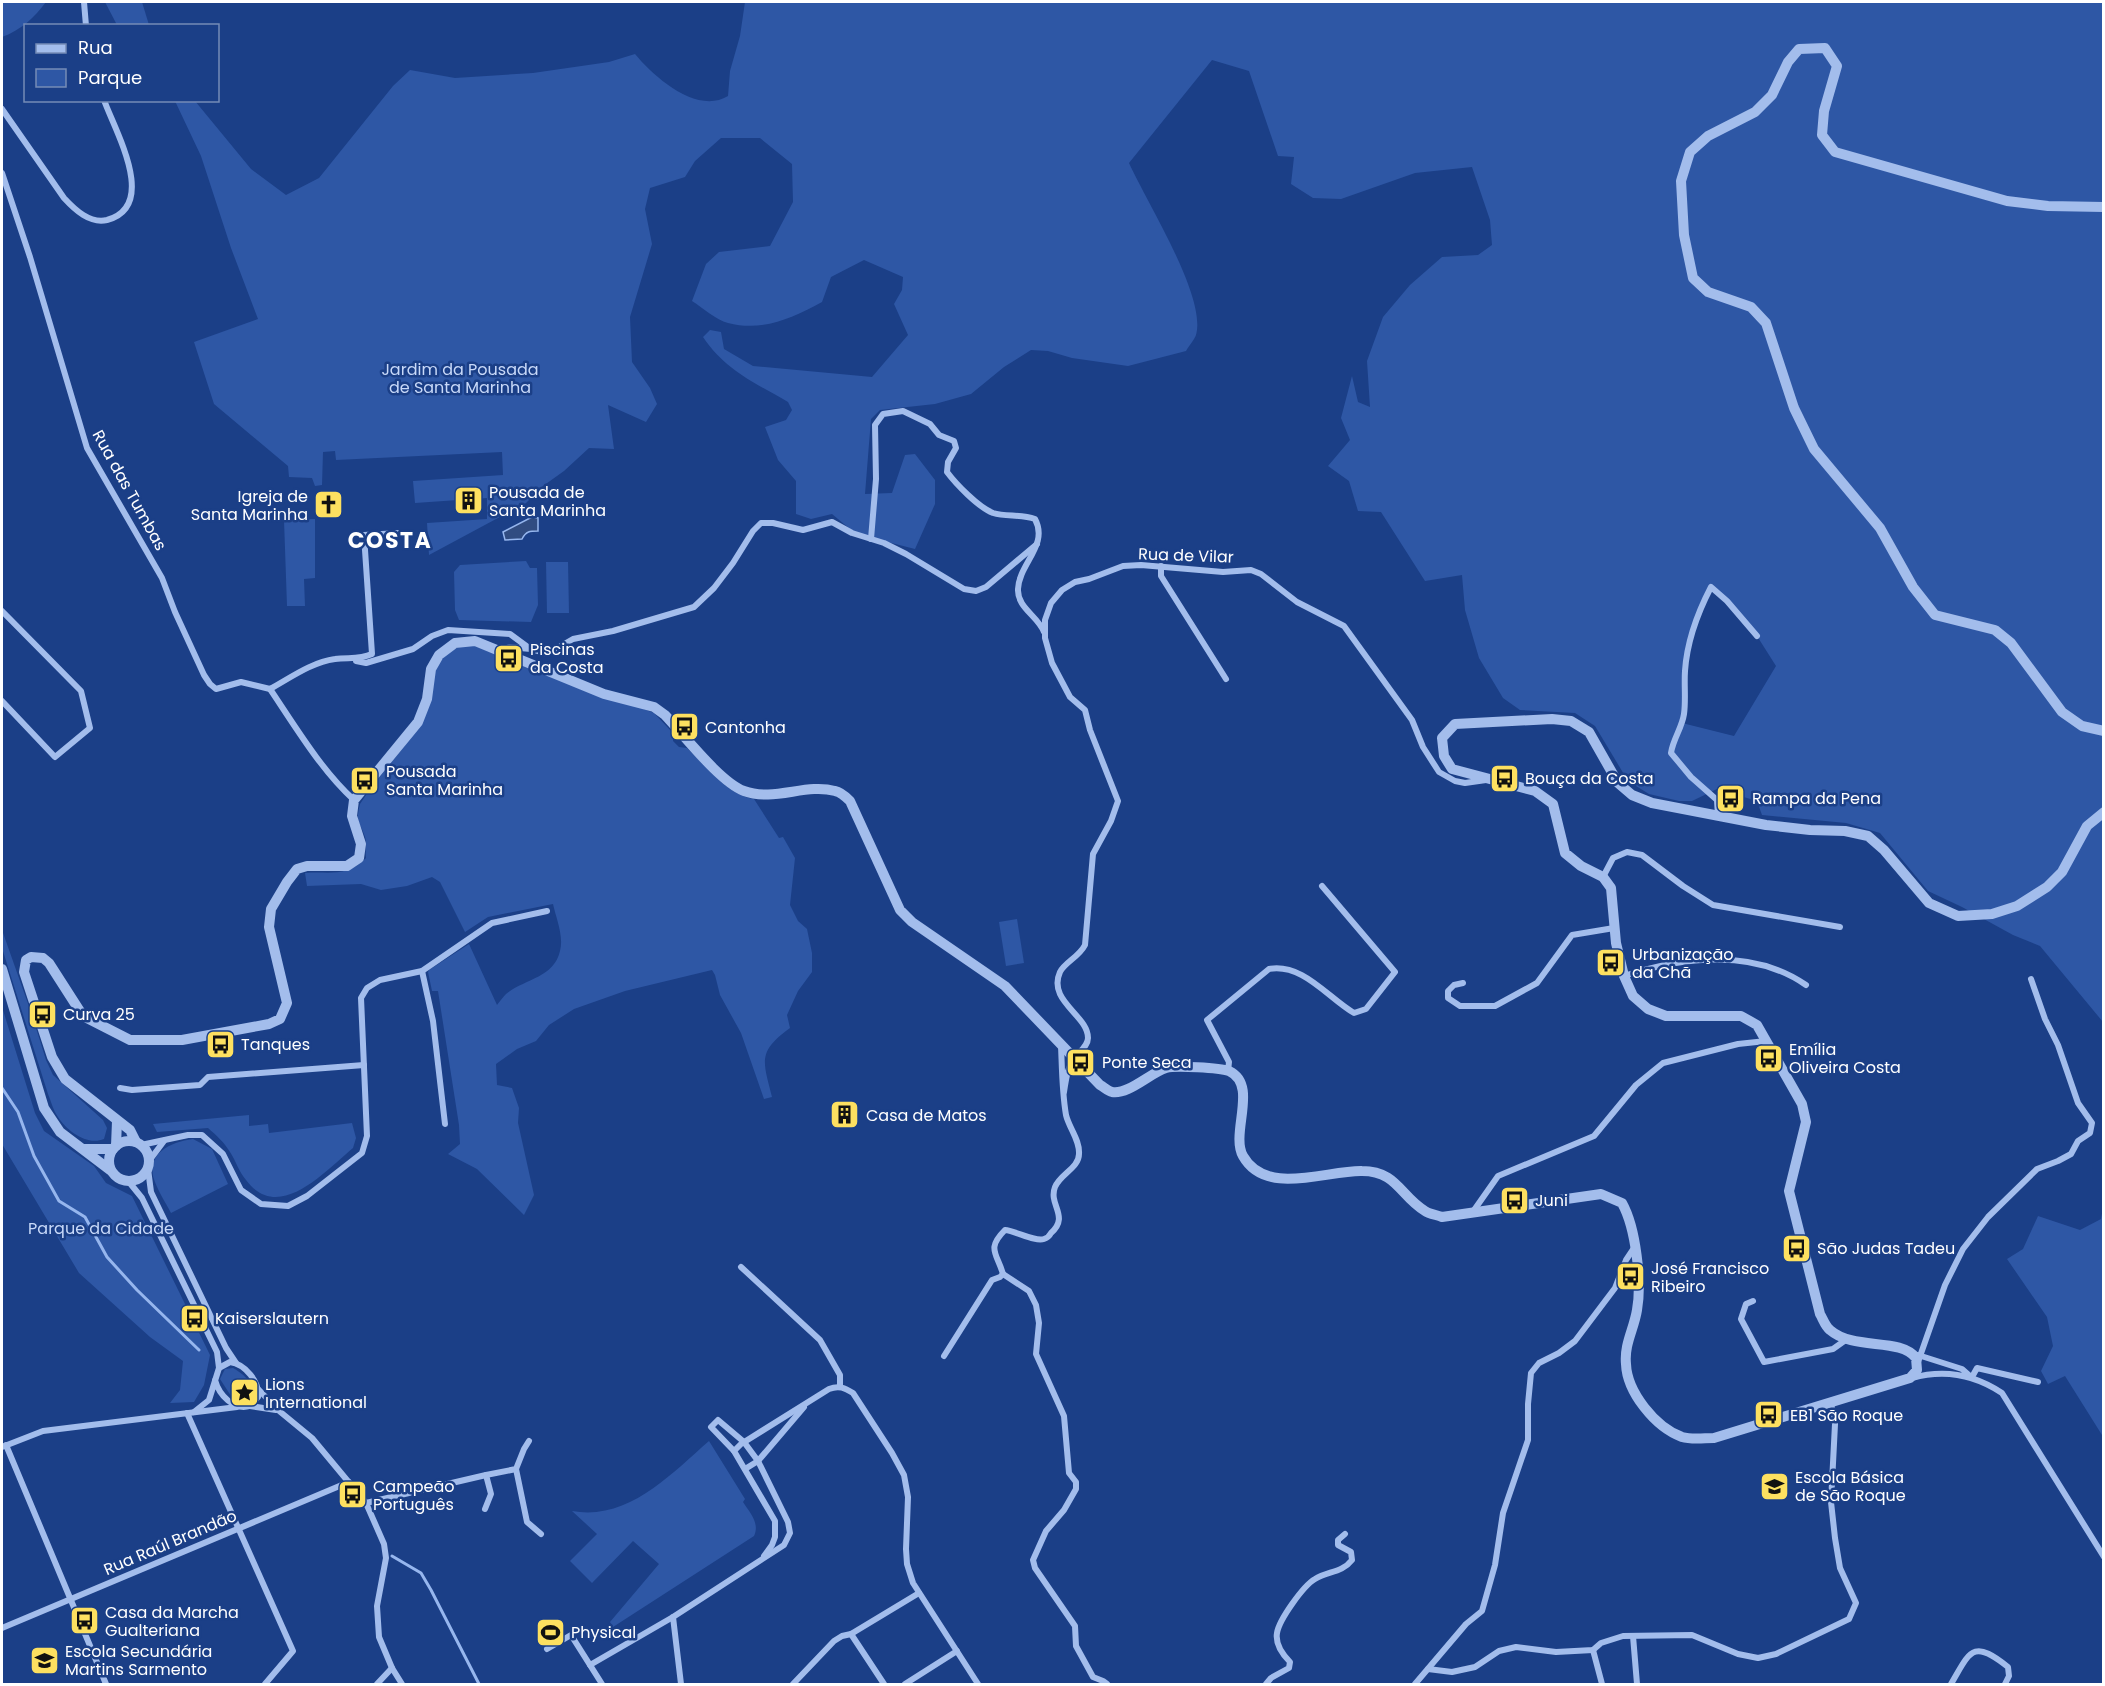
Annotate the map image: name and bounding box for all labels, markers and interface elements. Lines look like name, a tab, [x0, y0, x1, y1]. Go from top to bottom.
legend	[24, 24, 219, 102]
text: Rua	[78, 35, 113, 60]
text: Parque	[78, 65, 142, 90]
park label: Jardim da Pousada de Santa Marinha	[381, 358, 539, 399]
street label: Rua das Tumbas	[87, 426, 172, 555]
place label: Pousada de Santa Marinha	[489, 481, 606, 522]
place label: Igreja de Santa Marinha	[191, 485, 308, 526]
building icon: Pousada de Santa Marinha	[452, 485, 484, 517]
church icon: Igreja de Santa Marinha	[313, 489, 345, 521]
district label: COSTA	[348, 525, 432, 556]
street label: Rua de Vilar	[1138, 542, 1234, 569]
place label: Piscinas da Costa	[530, 638, 604, 679]
bus stop icon: Piscinas da Costa	[493, 642, 525, 674]
bus stop icon: Cantonha	[668, 711, 700, 743]
place label: Cantonha	[705, 716, 786, 739]
place label: Pousada Santa Marinha	[386, 760, 503, 801]
bus stop icon: Bouça da Costa	[1488, 762, 1520, 794]
bus stop icon: Pousada Santa Marinha	[349, 764, 381, 796]
place label: Bouça da Costa	[1525, 767, 1654, 790]
bus stop icon: Rampa da Pena	[1715, 782, 1747, 814]
place label: Rampa da Pena	[1752, 787, 1881, 810]
place label: Urbanização da Chã	[1632, 943, 1733, 984]
bus stop icon: Urbanização da Chã	[1595, 947, 1627, 979]
bus stop icon: Curva 25	[26, 998, 58, 1030]
place label: Curva 25	[63, 1003, 135, 1026]
bus stop icon: Tanques	[204, 1028, 236, 1060]
place label: Tanques	[241, 1033, 310, 1056]
place label: Emília Oliveira Costa	[1789, 1038, 1901, 1079]
bus stop icon: Emília Oliveira Costa	[1752, 1042, 1784, 1074]
bus stop icon: Ponte Seca	[1065, 1046, 1097, 1078]
place label: Ponte Seca	[1102, 1051, 1192, 1074]
building icon: Casa de Matos	[829, 1099, 861, 1131]
place label: Casa de Matos	[866, 1104, 987, 1127]
bus stop icon: Juni	[1498, 1184, 1530, 1216]
place label: Juni	[1535, 1189, 1568, 1212]
park label: Parque da Cidade	[28, 1217, 174, 1240]
bus stop icon: São Judas Tadeu	[1780, 1232, 1812, 1264]
place label: São Judas Tadeu	[1817, 1237, 1955, 1260]
place label: José Francisco Ribeiro	[1651, 1257, 1769, 1298]
bus stop icon: José Francisco Ribeiro	[1614, 1261, 1646, 1293]
bus stop icon: Kaiserslautern	[178, 1302, 210, 1334]
place label: Kaiserslautern	[215, 1307, 329, 1330]
place label: Lions International	[265, 1373, 367, 1414]
place icon: Lions International	[228, 1377, 260, 1409]
bus stop icon: EB1 São Roque	[1753, 1399, 1785, 1431]
place label: EB1 São Roque	[1790, 1404, 1903, 1427]
place label: Escola Básica de São Roque	[1795, 1466, 1906, 1507]
school or university icon: Escola Básica de São Roque	[1758, 1470, 1790, 1502]
place label: Campeão Português	[373, 1475, 454, 1516]
bus stop icon: Campeão Português	[336, 1479, 368, 1511]
street label: Rua Raúl Brandão	[100, 1504, 240, 1581]
place label: Casa da Marcha Gualteriana	[105, 1601, 239, 1642]
bus stop icon: Casa da Marcha Gualteriana	[68, 1605, 100, 1637]
sports icon: Physical	[534, 1616, 566, 1648]
place label: Physical	[571, 1621, 636, 1644]
place label: Escola Secundária Martins Sarmento	[65, 1640, 212, 1681]
school or university icon: Escola Secundária Martins Sarmento	[28, 1644, 60, 1676]

